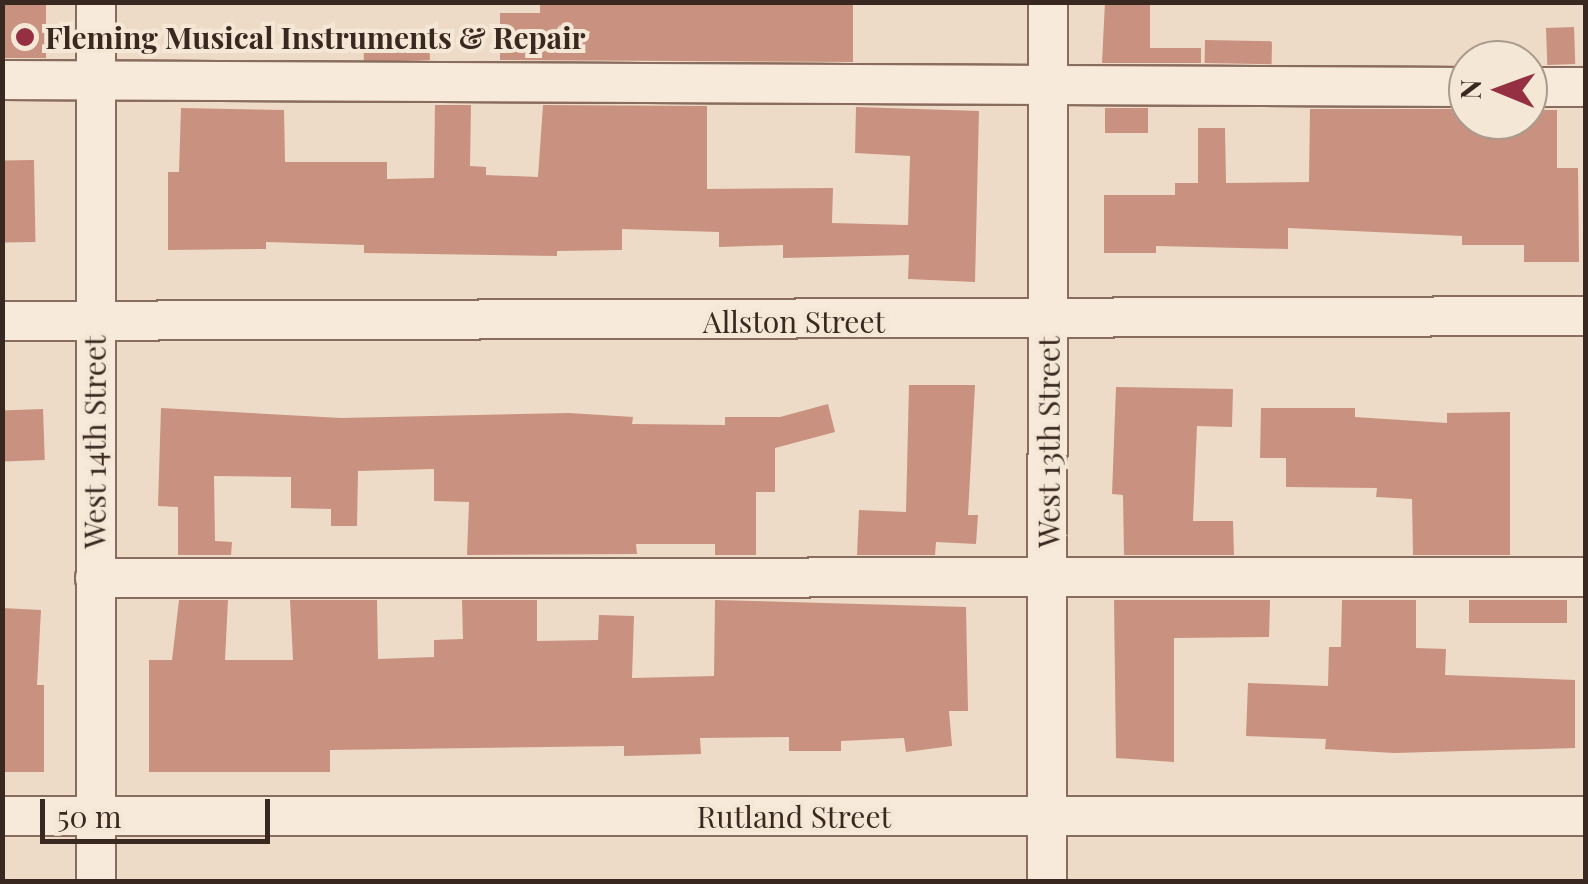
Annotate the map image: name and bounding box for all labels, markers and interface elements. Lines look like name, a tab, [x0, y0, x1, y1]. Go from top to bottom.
place label: Fleming Musical Instruments & Repair	[45, 19, 586, 55]
marker: Fleming Musical Instruments & Repair	[14, 26, 36, 48]
north arrow	[1448, 40, 1548, 140]
text: N	[1451, 79, 1488, 100]
street label: Allston Street	[703, 303, 885, 339]
street label: West 14th Street	[76, 335, 112, 549]
street label: West 13th Street	[1030, 336, 1066, 548]
scale bar	[45, 779, 275, 841]
text: 50 m	[57, 796, 122, 836]
street label: Rutland Street	[697, 798, 891, 834]

